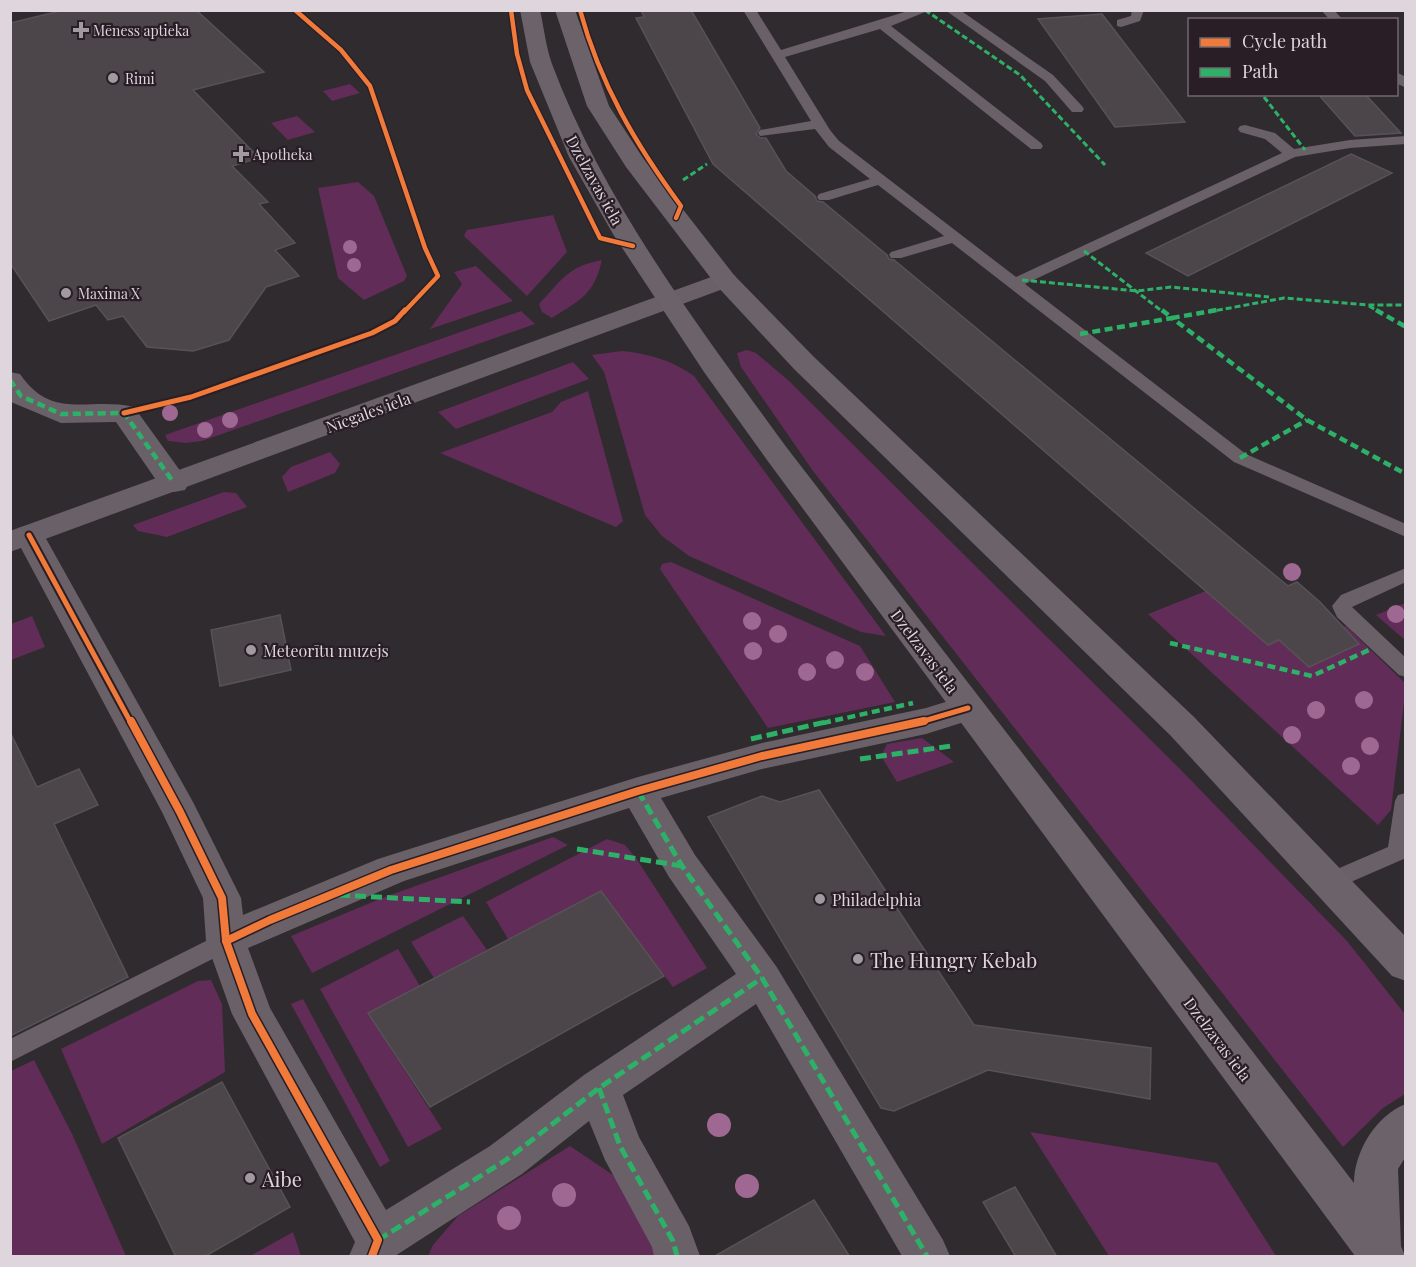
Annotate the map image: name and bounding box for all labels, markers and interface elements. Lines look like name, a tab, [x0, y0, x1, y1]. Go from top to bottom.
legend	[1188, 18, 1398, 96]
place label: Mēness aptieka	[93, 21, 189, 40]
marker: Mēness aptieka	[74, 23, 88, 37]
text: Cycle path	[1242, 29, 1327, 53]
text: Path	[1242, 59, 1279, 83]
place label: Rimi	[125, 69, 155, 88]
marker: Rimi	[106, 71, 120, 85]
street label: Dzelzavas iela	[562, 131, 628, 229]
place label: Apotheka	[252, 145, 312, 164]
marker: Apotheka	[234, 147, 248, 161]
place label: Maxima X	[78, 284, 140, 303]
marker: Maxima X	[59, 286, 73, 300]
street label: Nīcgales iela	[323, 387, 413, 437]
street label: Dzelzavas iela	[887, 605, 963, 697]
place label: Meteorītu muzejs	[263, 640, 389, 661]
marker: Meteorītu muzejs	[244, 643, 258, 657]
place label: Philadelphia	[832, 889, 921, 910]
marker: Philadelphia	[813, 892, 827, 906]
place label: The Hungry Kebab	[870, 946, 1037, 973]
marker: The Hungry Kebab	[851, 952, 865, 966]
street label: Dzelzavas iela	[1180, 993, 1256, 1085]
place label: Aibe	[261, 1165, 302, 1192]
marker: Aibe	[243, 1171, 257, 1185]

